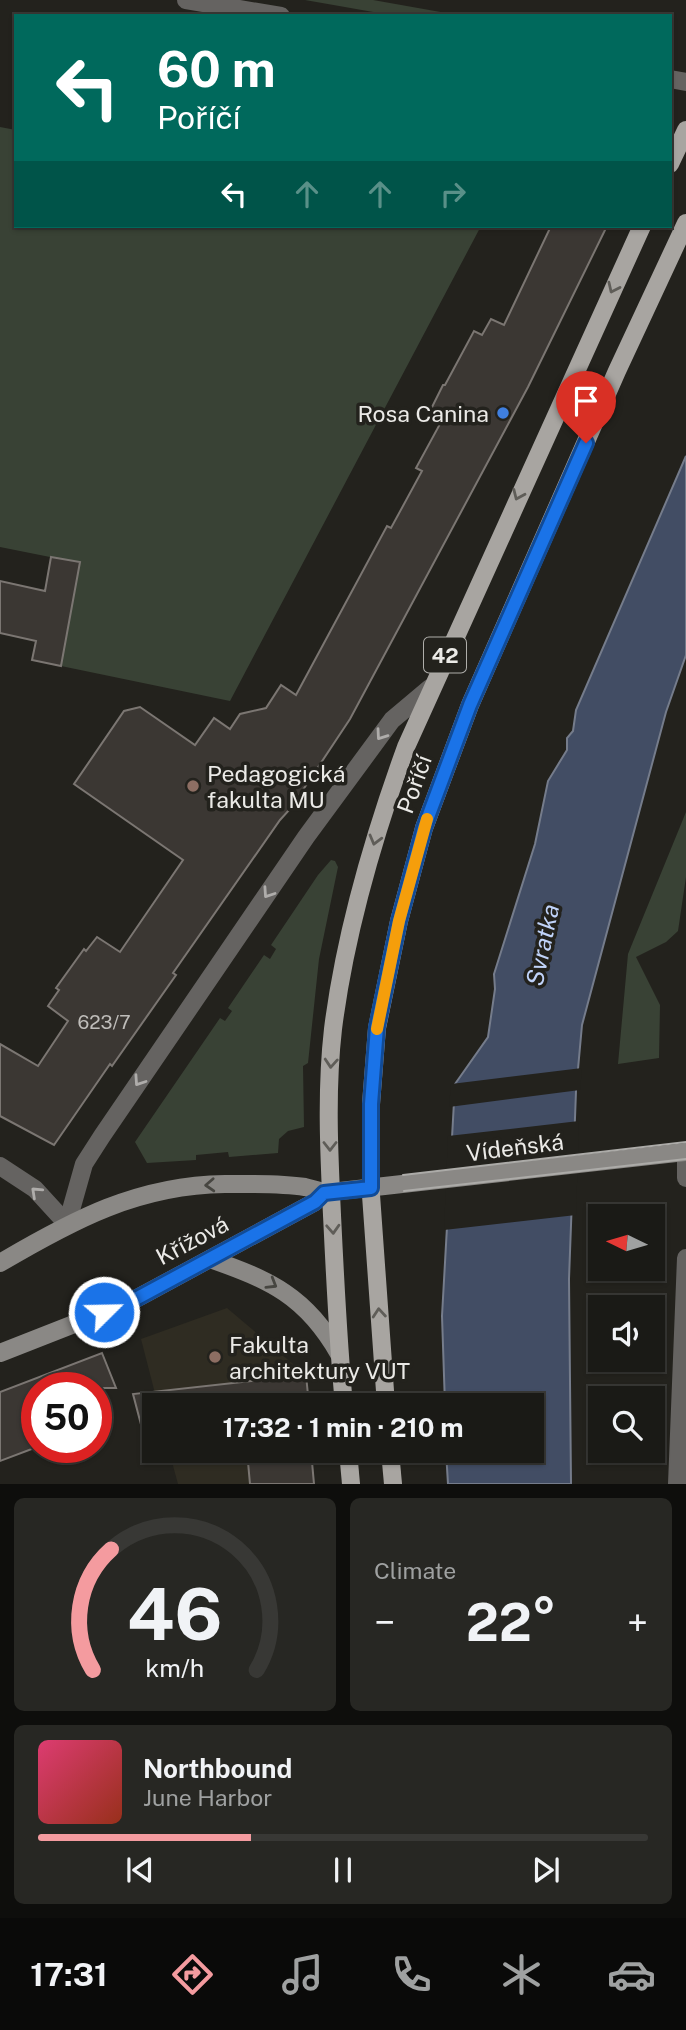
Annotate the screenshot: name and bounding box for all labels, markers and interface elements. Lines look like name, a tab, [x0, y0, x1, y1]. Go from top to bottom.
text: 60 m	[157, 40, 276, 98]
icon: left	[42, 42, 133, 133]
text: Poříčí	[157, 99, 241, 136]
icon: left	[215, 175, 253, 213]
icon: ahead	[288, 175, 326, 213]
icon: ahead	[361, 175, 399, 213]
icon: right	[434, 175, 472, 213]
one-way arrow	[607, 281, 621, 293]
pin	[556, 371, 616, 443]
icon: arrive	[567, 382, 605, 420]
place label: Rosa Canina	[357, 400, 489, 427]
marker: Rosa Canina	[495, 405, 511, 421]
one-way arrow	[513, 487, 527, 500]
road number: 42	[424, 638, 466, 672]
one-way arrow	[377, 727, 389, 740]
street label: Poříčí	[391, 751, 437, 817]
place label: Pedagogická fakulta MU	[207, 760, 345, 813]
marker: Pedagogická fakulta MU	[185, 778, 201, 794]
one-way arrow	[368, 834, 383, 846]
one-way arrow	[263, 886, 276, 899]
water label: Svratka	[520, 902, 564, 988]
house number: 623/7	[77, 1011, 131, 1033]
one-way arrow	[324, 1057, 339, 1068]
one-way arrow	[135, 1073, 147, 1086]
street label: Vídeňská	[465, 1128, 565, 1166]
one-way arrow	[322, 1142, 338, 1152]
one-way arrow	[205, 1177, 216, 1192]
one-way arrow	[31, 1188, 44, 1200]
north arrow	[588, 1204, 665, 1281]
map controls	[588, 1204, 665, 1463]
street label: Křížová	[151, 1210, 233, 1270]
one-way arrow	[325, 1224, 340, 1235]
position arrow	[67, 1275, 141, 1349]
one-way arrow	[265, 1276, 278, 1289]
button: sound	[588, 1295, 665, 1372]
one-way arrow	[372, 1307, 387, 1318]
place label: Fakulta architektury VUT	[229, 1331, 411, 1384]
marker: Fakulta architektury VUT	[207, 1349, 223, 1365]
speed limit sign: 50	[21, 1372, 112, 1463]
button: search	[588, 1386, 665, 1463]
text: 17:32 · 1 min · 210 m	[222, 1412, 464, 1443]
text: Climate	[374, 1557, 456, 1584]
text: 46	[127, 1572, 223, 1657]
text: 22°	[466, 1592, 556, 1653]
text: −	[374, 1600, 395, 1645]
text: +	[627, 1600, 648, 1645]
text: km/h	[146, 1653, 204, 1683]
text: Northbound	[143, 1753, 292, 1784]
text: June Harbor	[143, 1784, 272, 1811]
icon: previous	[121, 1851, 159, 1889]
icon: pause	[324, 1851, 362, 1889]
icon: next	[527, 1851, 565, 1889]
icon: directions	[168, 1950, 217, 1999]
icon: music	[278, 1950, 327, 1999]
icon: phone	[387, 1950, 436, 1999]
icon: climate	[497, 1950, 546, 1999]
icon: car	[607, 1950, 656, 1999]
text: 17:31	[30, 1956, 108, 1993]

